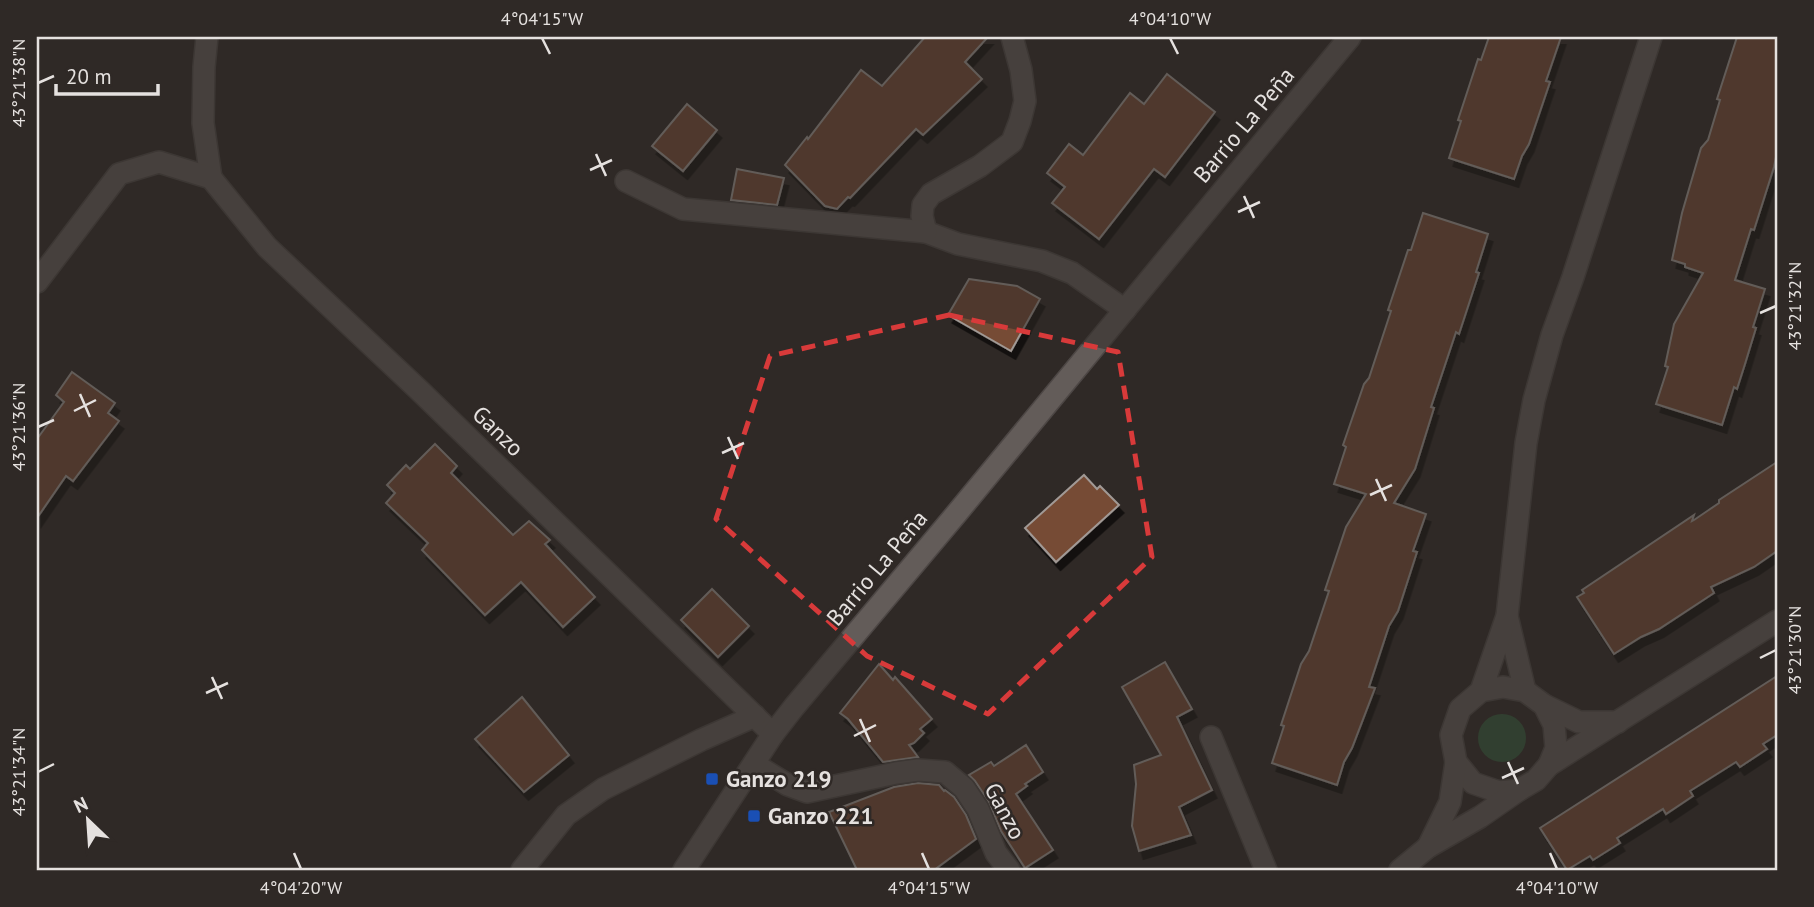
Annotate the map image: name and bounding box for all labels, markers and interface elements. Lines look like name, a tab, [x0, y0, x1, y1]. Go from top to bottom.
text: 4°04'15"W	[501, 7, 583, 30]
text: 4°04'10"W	[1129, 7, 1211, 30]
text: 43°21'38"N	[7, 39, 30, 127]
scale bar	[56, 52, 158, 96]
street label: Barrio La Peña	[1187, 61, 1300, 188]
text: 20 m	[66, 63, 112, 90]
text: 43°21'32"N	[1783, 262, 1806, 350]
text: 43°21'36"N	[7, 383, 30, 471]
street label: Ganzo	[467, 399, 530, 462]
street label: Barrio La Peña	[820, 504, 933, 631]
text: 43°21'30"N	[1783, 606, 1806, 694]
text: 43°21'34"N	[7, 728, 30, 816]
place label: Ganzo 219	[726, 764, 832, 793]
marker: Ganzo 219	[704, 771, 720, 787]
street label: Ganzo	[978, 777, 1032, 844]
north arrow	[52, 785, 122, 855]
text: N	[70, 791, 92, 818]
place label: Ganzo 221	[768, 801, 874, 830]
marker: Ganzo 221	[746, 808, 762, 824]
text: 4°04'20"W	[260, 876, 342, 899]
text: 4°04'15"W	[888, 876, 970, 899]
text: 4°04'10"W	[1516, 876, 1598, 899]

